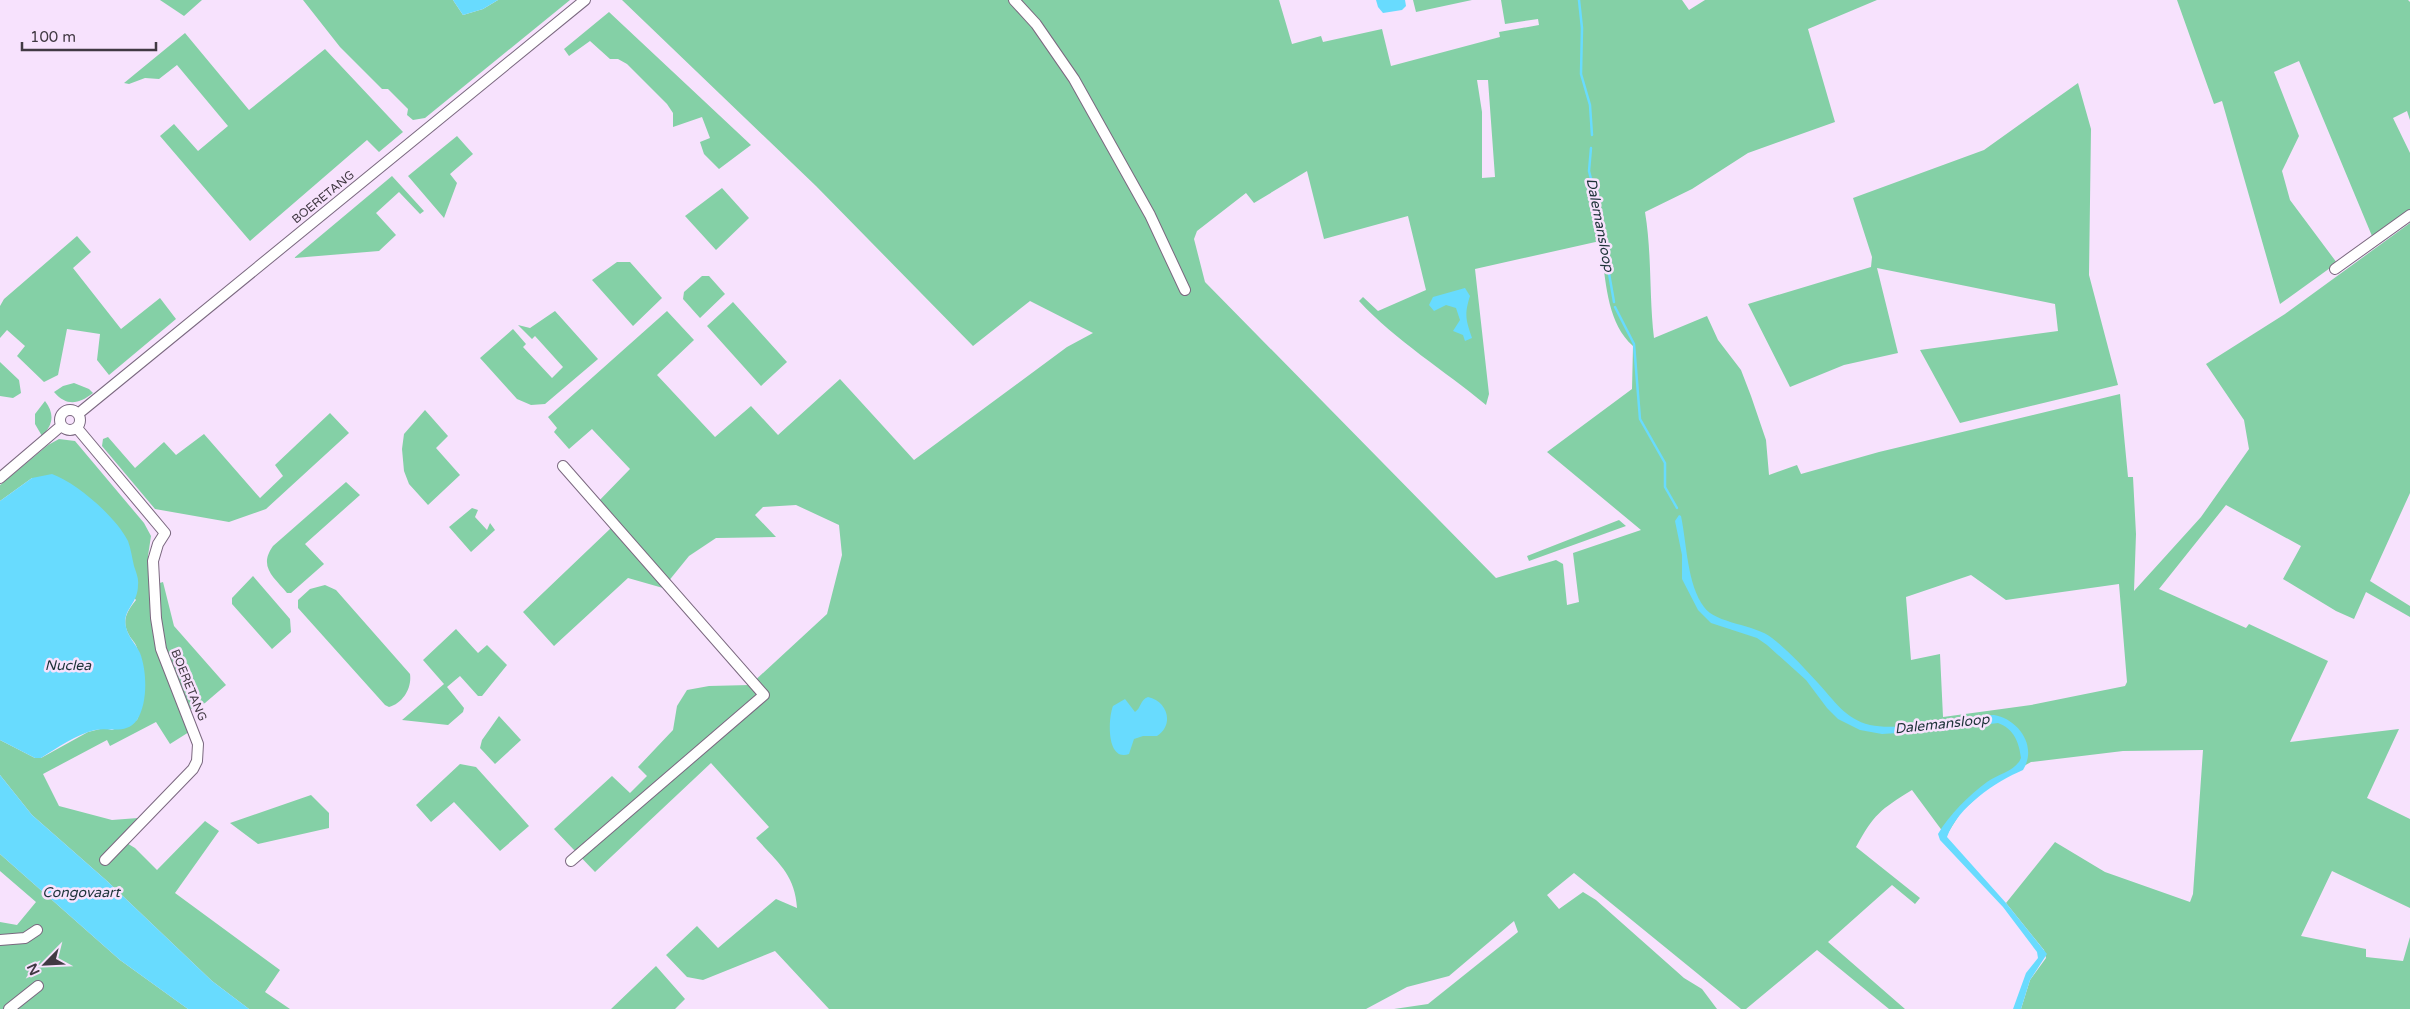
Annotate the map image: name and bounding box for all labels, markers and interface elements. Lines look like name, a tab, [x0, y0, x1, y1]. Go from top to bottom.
scale bar	[22, 20, 156, 52]
text: 100 m	[30, 28, 76, 46]
street label: BOERETANG	[289, 168, 357, 226]
water label: Dalemansloop	[1583, 177, 1618, 274]
street label: BOERETANG	[168, 647, 210, 723]
water label: Nuclea	[45, 657, 92, 674]
water label: Dalemansloop	[1894, 710, 1991, 737]
water label: Congovaart	[42, 884, 121, 901]
north arrow	[20, 939, 70, 989]
text: N	[24, 960, 44, 978]

